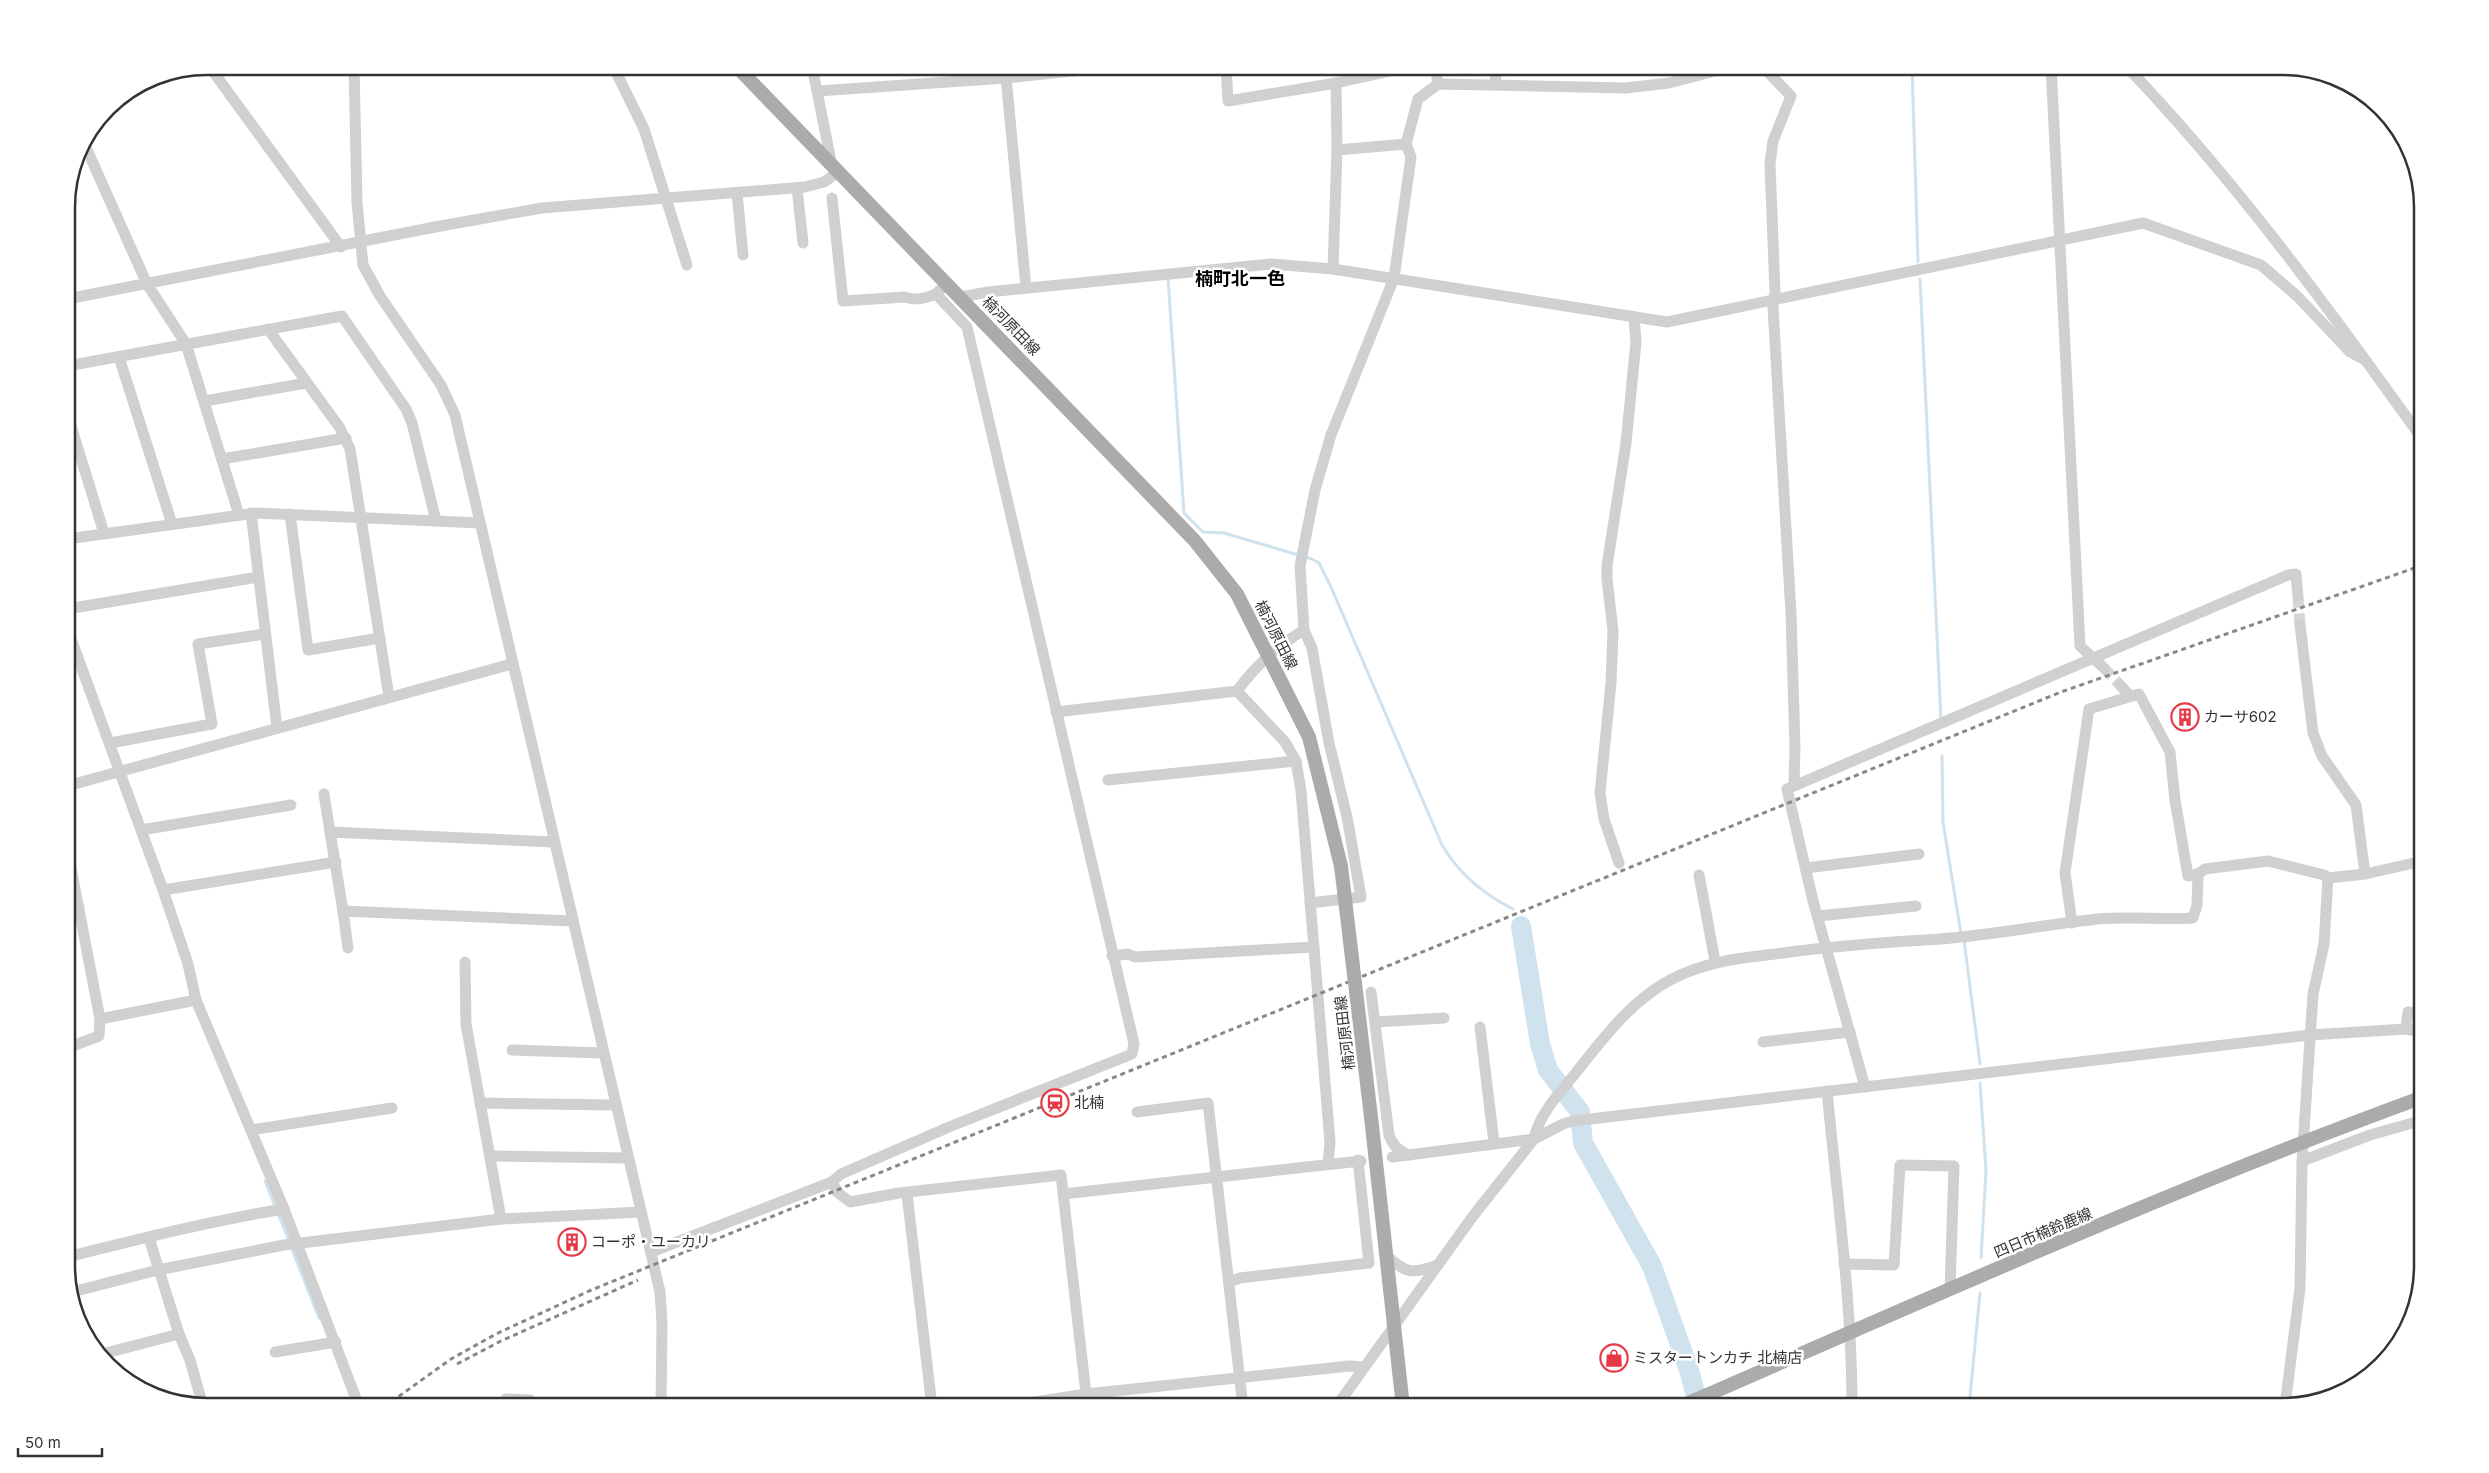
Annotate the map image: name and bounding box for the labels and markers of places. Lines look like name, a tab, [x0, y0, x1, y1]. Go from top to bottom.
building icon: カーサ602	[2170, 702, 2200, 732]
place label: カーサ602	[2204, 707, 2277, 726]
station icon: 北楠	[1040, 1088, 1070, 1118]
place label: 北楠	[1074, 1093, 1104, 1112]
building icon: コーポ・ユーカリ	[557, 1227, 587, 1257]
place label: コーポ・ユーカリ	[591, 1232, 711, 1251]
shop icon: ミスタートンカチ 北楠店	[1599, 1343, 1629, 1373]
place label: ミスタートンカチ 北楠店	[1633, 1348, 1802, 1367]

